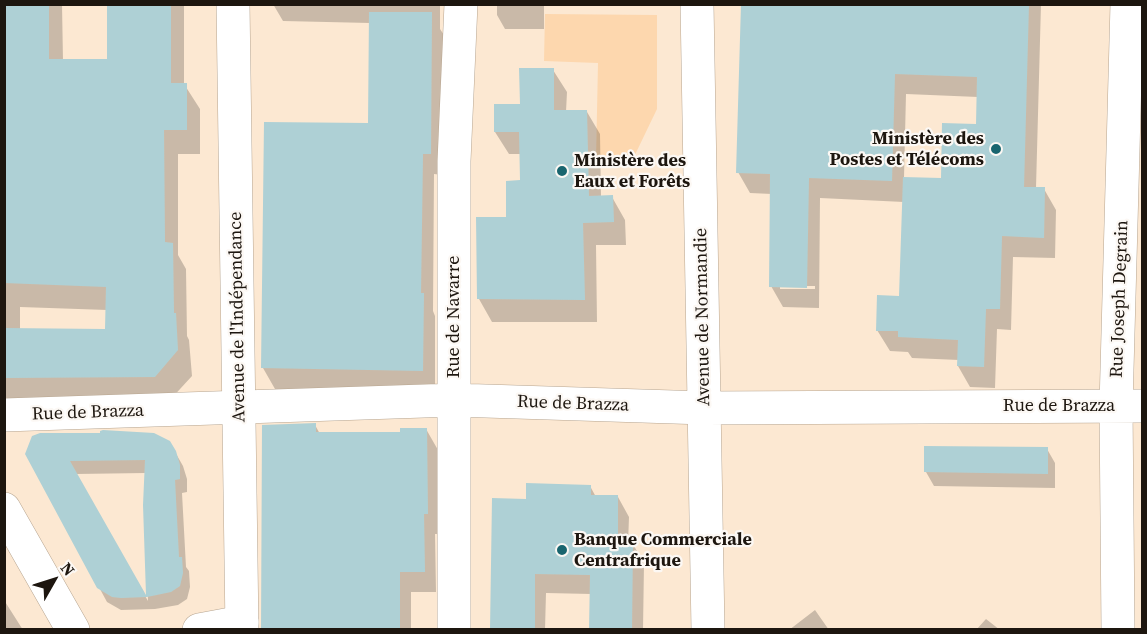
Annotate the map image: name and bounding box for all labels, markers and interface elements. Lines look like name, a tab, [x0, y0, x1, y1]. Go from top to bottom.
place label: Ministère des Postes et Télécoms	[829, 128, 984, 170]
marker: Ministère des Postes et Télécoms	[989, 142, 1003, 156]
place label: Ministère des Eaux et Forêts	[574, 150, 690, 192]
marker: Ministère des Eaux et Forêts	[555, 164, 569, 178]
street label: Avenue de l'Indépendance	[225, 212, 251, 422]
street label: Rue Joseph Degrain	[1106, 220, 1134, 378]
street label: Avenue de Normandie	[691, 228, 715, 406]
street label: Rue de Navarre	[443, 256, 465, 378]
street label: Rue de Brazza	[517, 391, 629, 417]
street label: Rue de Brazza	[1003, 395, 1115, 417]
street label: Rue de Brazza	[32, 400, 144, 426]
place label: Banque Commerciale Centrafrique	[574, 529, 752, 572]
marker: Banque Commerciale Centrafrique	[555, 543, 569, 557]
north arrow	[24, 550, 84, 610]
text: N	[56, 557, 80, 580]

